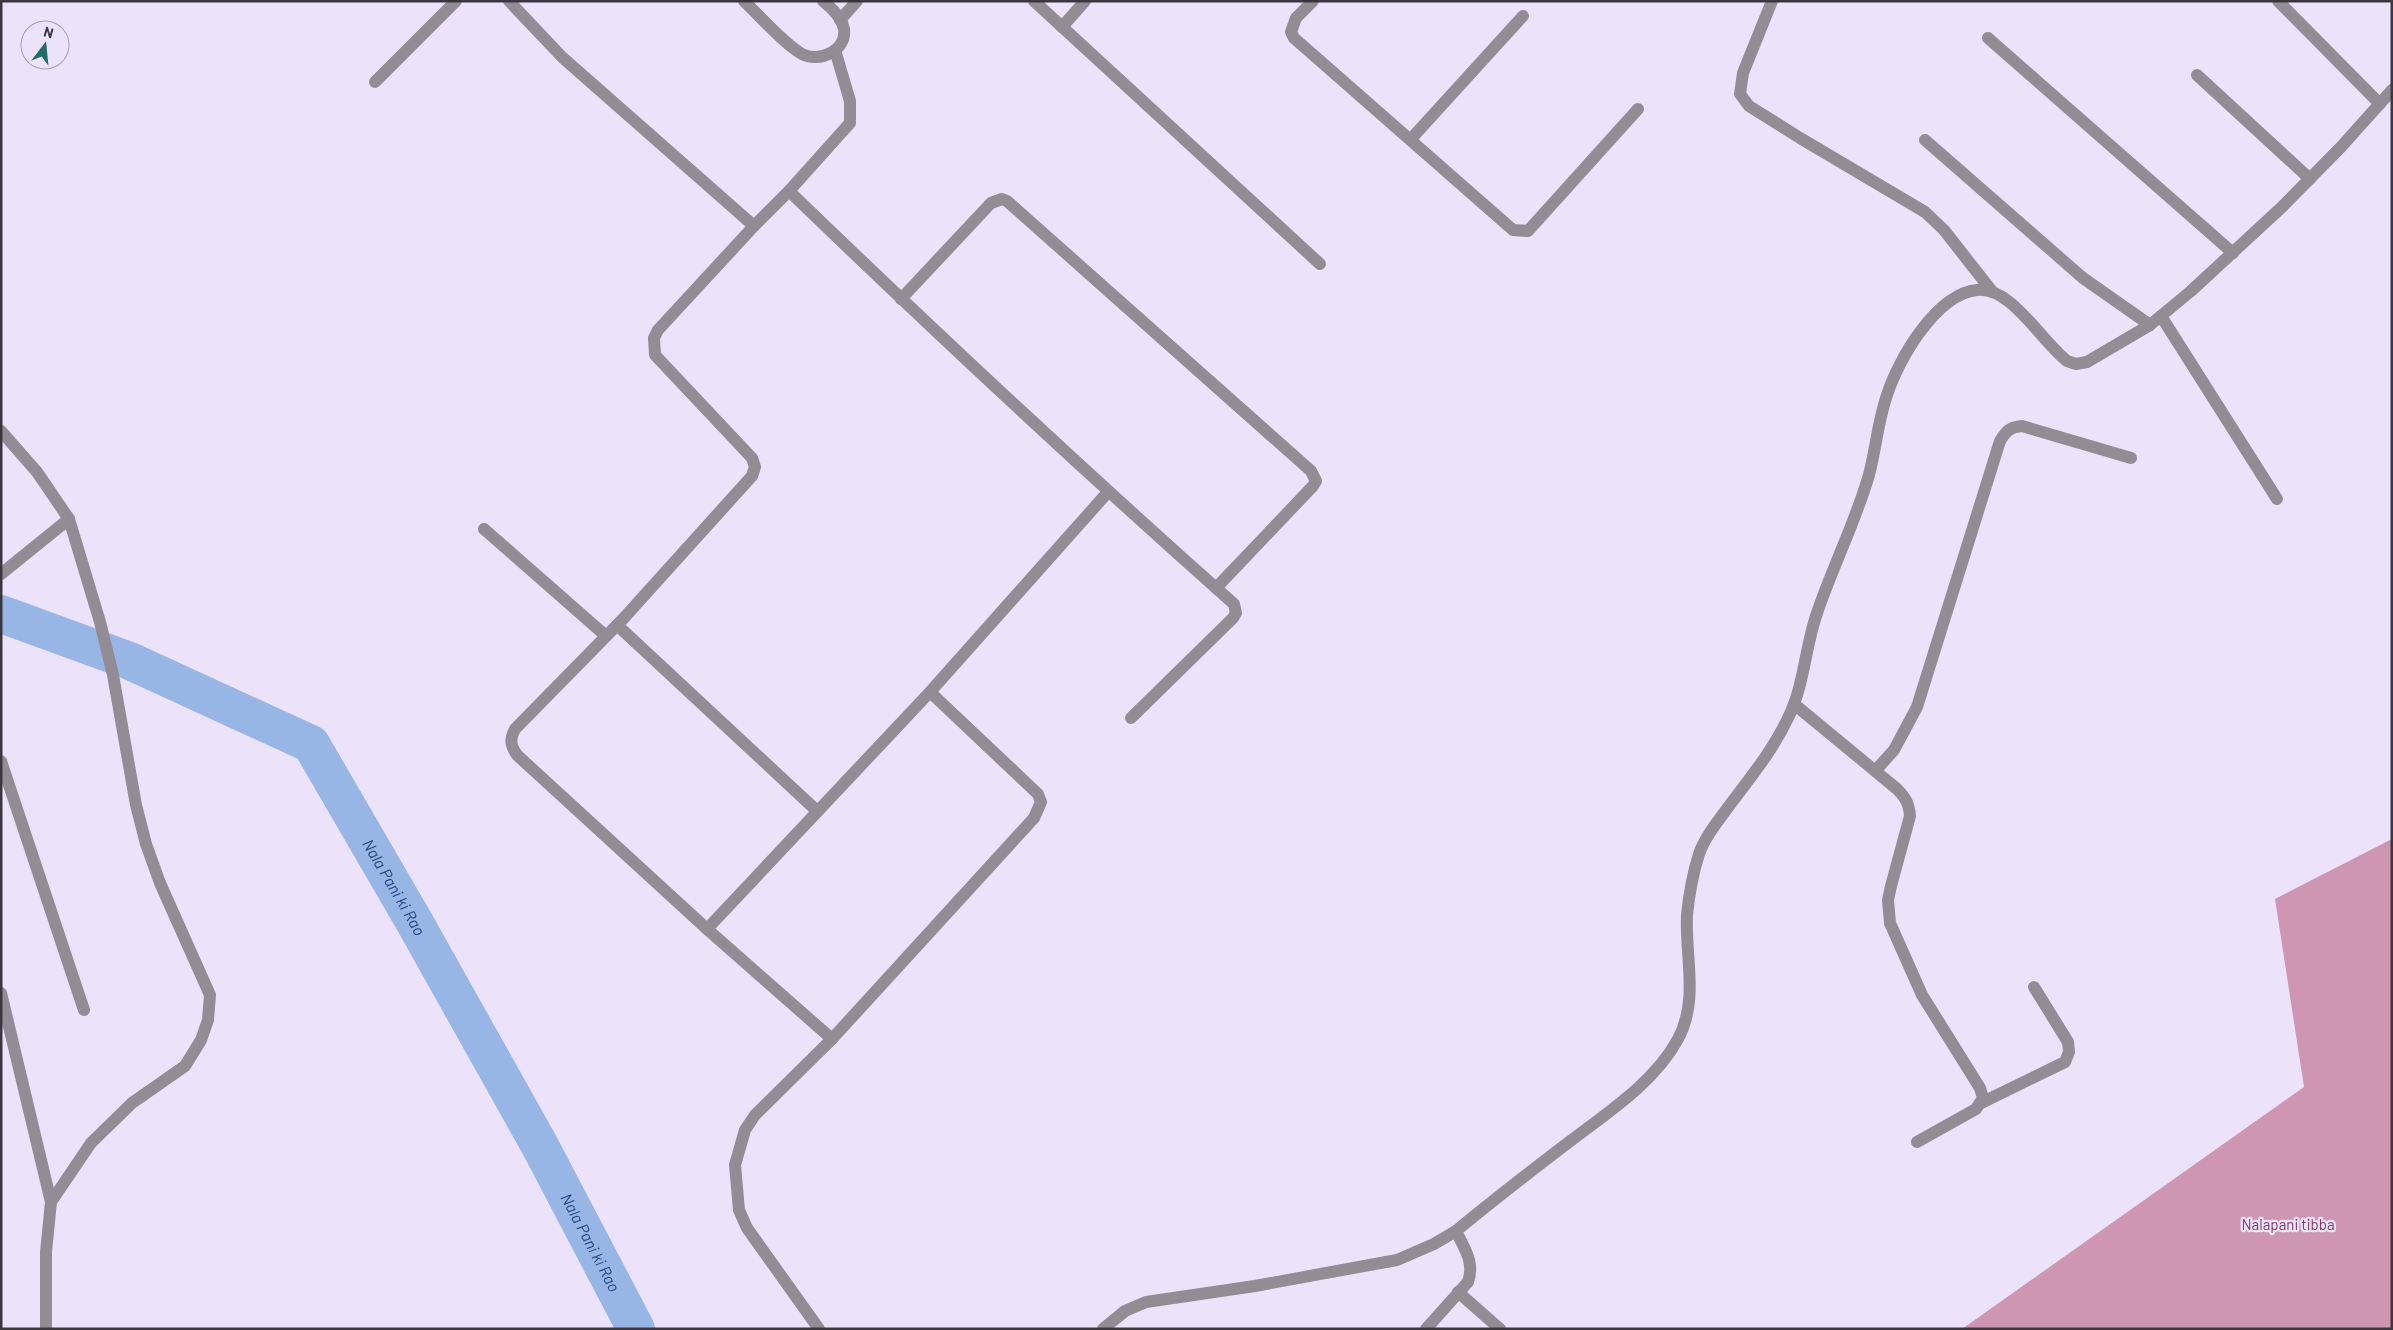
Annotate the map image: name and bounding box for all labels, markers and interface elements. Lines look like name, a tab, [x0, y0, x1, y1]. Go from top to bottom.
north arrow	[20, 20, 70, 70]
text: N	[42, 23, 56, 41]
water label: Nala Pani ki Rao	[359, 835, 430, 939]
water label: Nala Pani ki Rao	[557, 1190, 625, 1295]
park label: Nalapani tibba	[2241, 1215, 2335, 1233]

